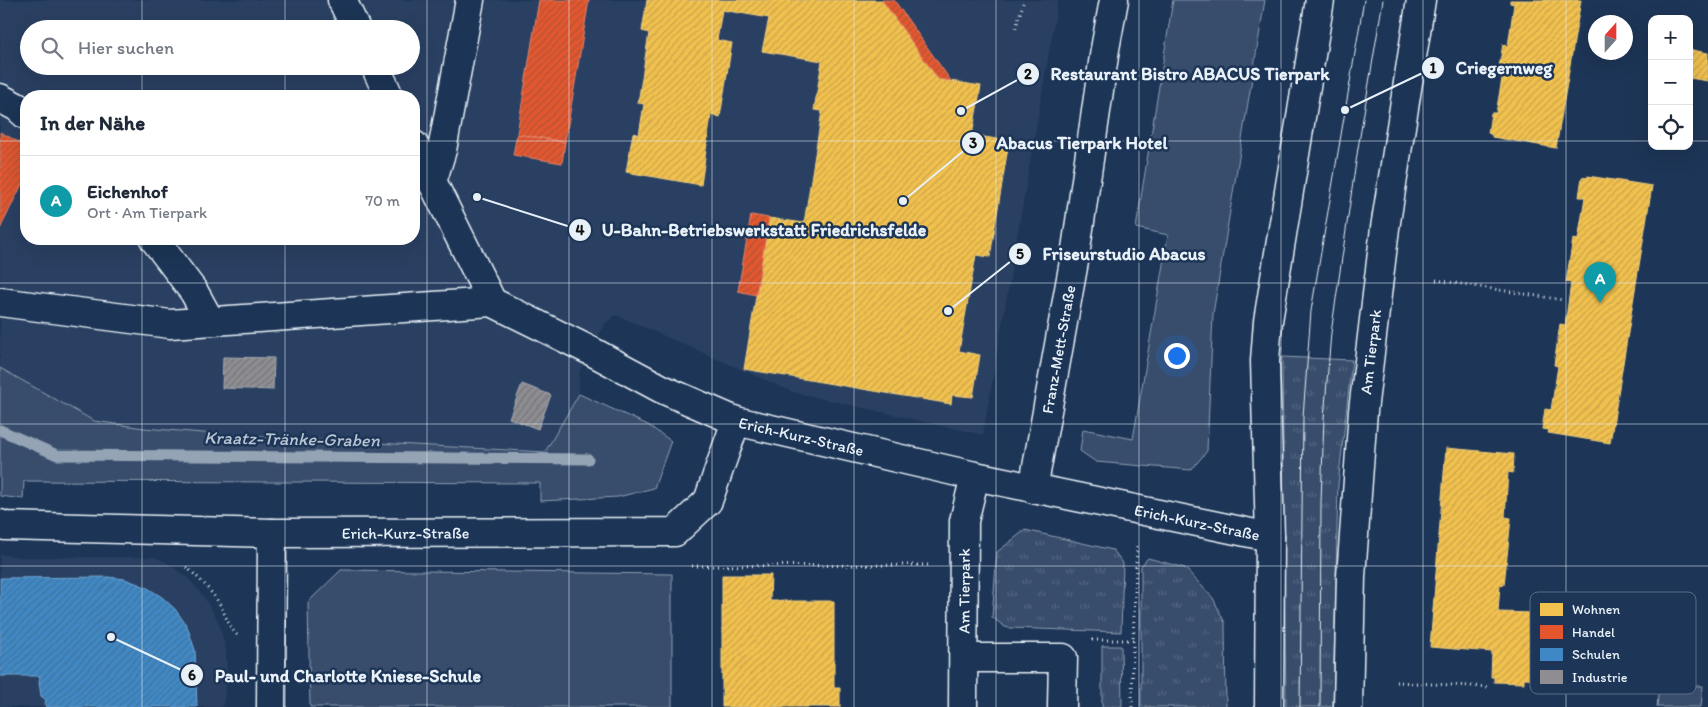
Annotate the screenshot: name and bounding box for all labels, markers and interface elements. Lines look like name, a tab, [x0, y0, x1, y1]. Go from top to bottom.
north arrow	[1588, 15, 1633, 60]
map controls	[1648, 15, 1693, 150]
button: +	[1648, 15, 1693, 60]
search box	[20, 20, 420, 75]
icon: search	[38, 34, 66, 62]
text: Hier suchen	[78, 36, 174, 59]
callout: Criegernweg	[1420, 51, 1562, 84]
callout: Restaurant Bistro ABACUS Tierpark	[1015, 57, 1340, 90]
text: Criegernweg	[1456, 57, 1553, 79]
text: 1	[1430, 59, 1437, 77]
button: −	[1648, 60, 1693, 105]
text: Restaurant Bistro ABACUS Tierpark	[1051, 63, 1330, 85]
text: 2	[1024, 65, 1032, 83]
button: locate	[1648, 105, 1693, 150]
text: In der Nähe	[40, 110, 145, 135]
callout: Abacus Tierpark Hotel	[961, 127, 1177, 160]
text: Abacus Tierpark Hotel	[995, 132, 1168, 154]
text: 3	[969, 134, 977, 152]
text: Eichenhof	[87, 180, 168, 203]
text: A	[51, 191, 61, 210]
text: 70 m	[365, 191, 400, 210]
text: Ort · Am Tierpark	[87, 203, 207, 222]
callout: U-Bahn-Betriebswerkstatt Friedrichsfelde	[567, 214, 936, 247]
text: U-Bahn-Betriebswerkstatt Friedrichsfelde	[602, 219, 927, 241]
text: 4	[575, 221, 585, 239]
callout: Friseurstudio Abacus	[1008, 237, 1216, 270]
text: Friseurstudio Abacus	[1042, 243, 1206, 265]
text: 5	[1016, 245, 1024, 263]
pin: A	[1584, 262, 1616, 303]
street label: Franz-Mett-Straße	[1037, 283, 1079, 415]
street label: Am Tierpark	[1356, 308, 1385, 395]
your location	[1164, 343, 1190, 369]
street label: Erich-Kurz-Straße	[737, 412, 866, 460]
water label: Kraatz-Tränke-Graben	[204, 426, 381, 452]
street label: Erich-Kurz-Straße	[1133, 500, 1262, 544]
street label: Erich-Kurz-Straße	[342, 523, 469, 542]
street label: Am Tierpark	[954, 548, 973, 634]
legend	[1530, 592, 1696, 694]
text: Wohnen	[1572, 601, 1620, 618]
text: Handel	[1572, 624, 1615, 641]
text: Schulen	[1572, 646, 1620, 663]
callout: Paul- und Charlotte Kniese-Schule	[180, 659, 491, 692]
text: Paul- und Charlotte Kniese-Schule	[215, 665, 482, 687]
text: 6	[188, 666, 196, 684]
text: Industrie	[1572, 669, 1628, 686]

